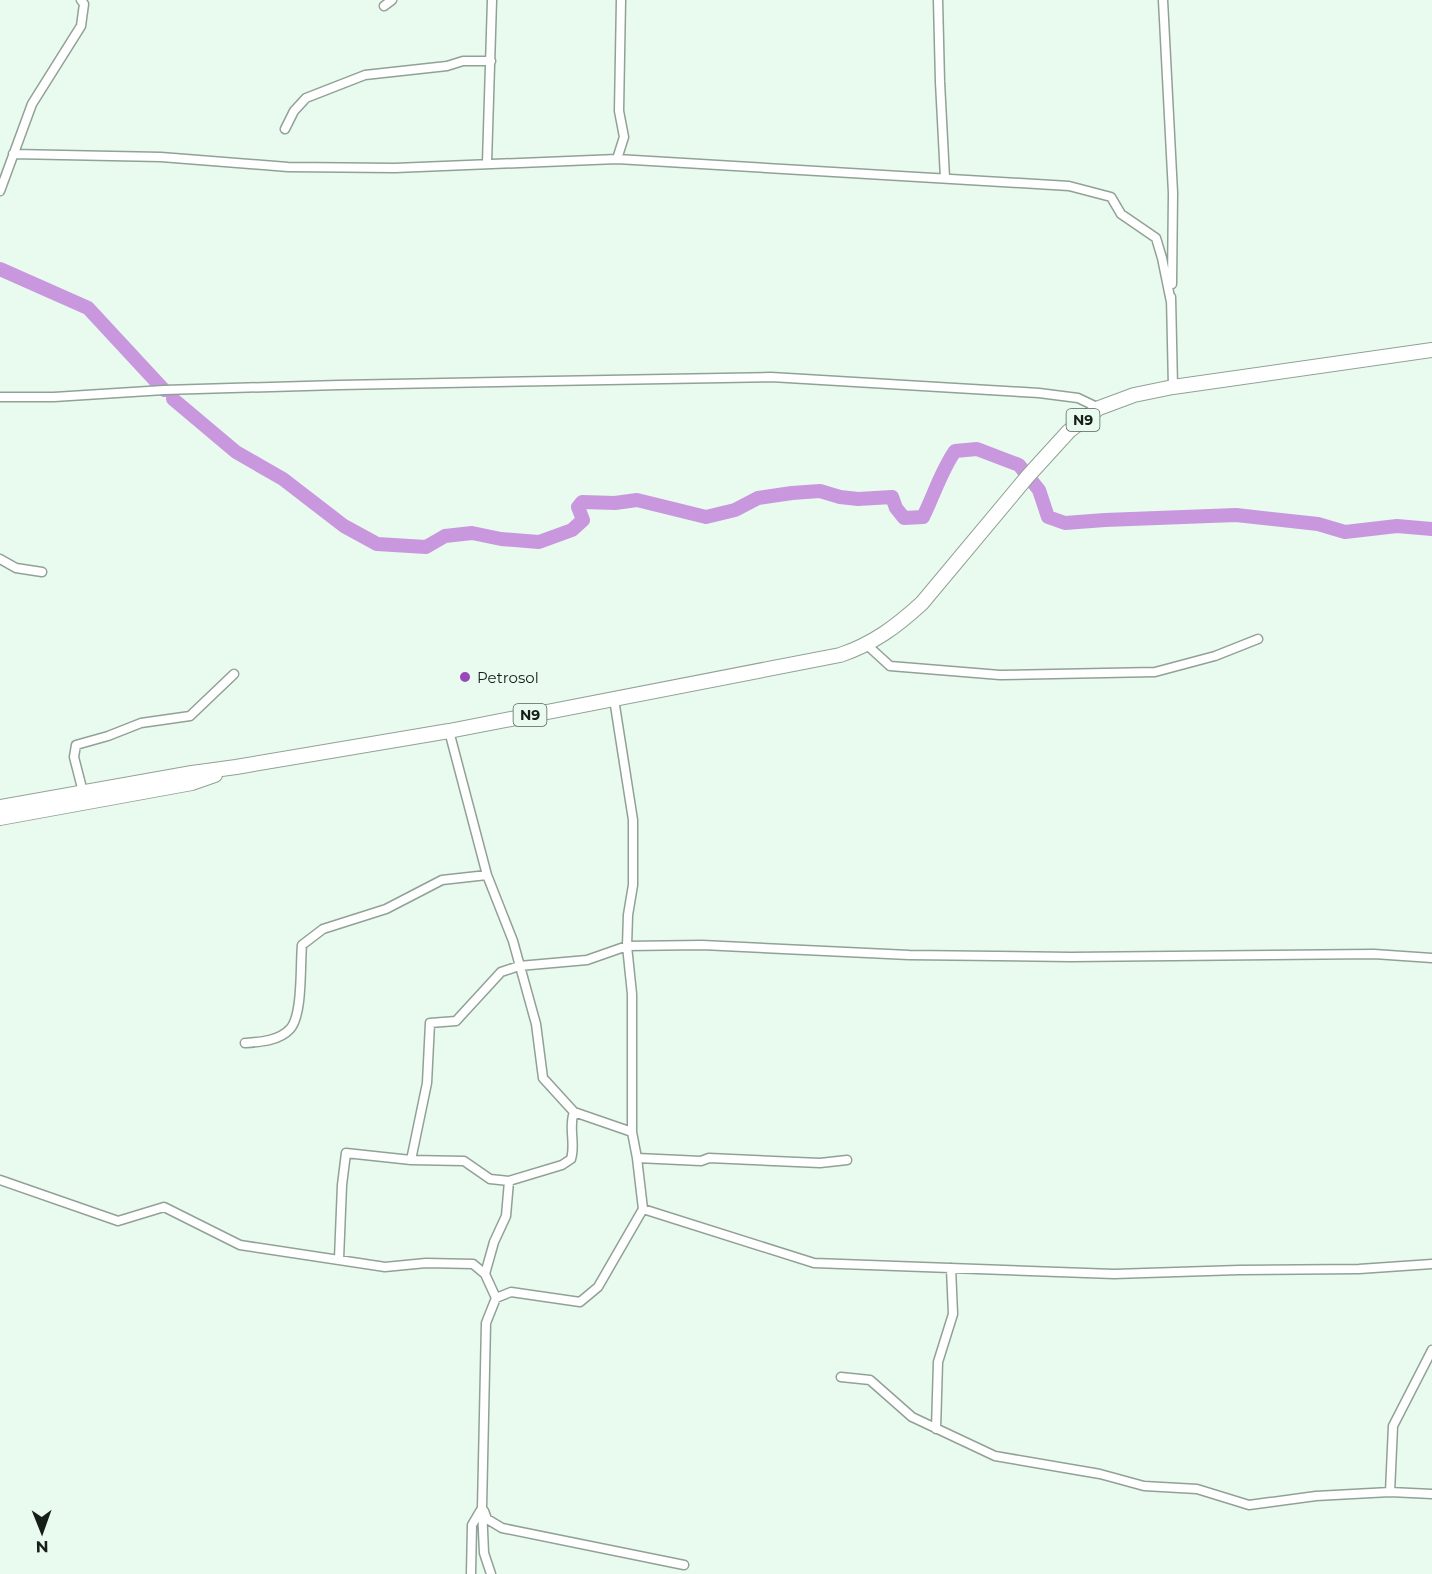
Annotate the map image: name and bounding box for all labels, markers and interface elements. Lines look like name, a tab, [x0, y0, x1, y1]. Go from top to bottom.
road number: N9	[1066, 409, 1100, 431]
place label: Petrosol	[477, 668, 539, 687]
marker: Petrosol	[458, 670, 472, 684]
road number: N9	[514, 704, 546, 726]
north arrow	[12, 1502, 72, 1562]
text: N	[36, 1537, 49, 1556]

